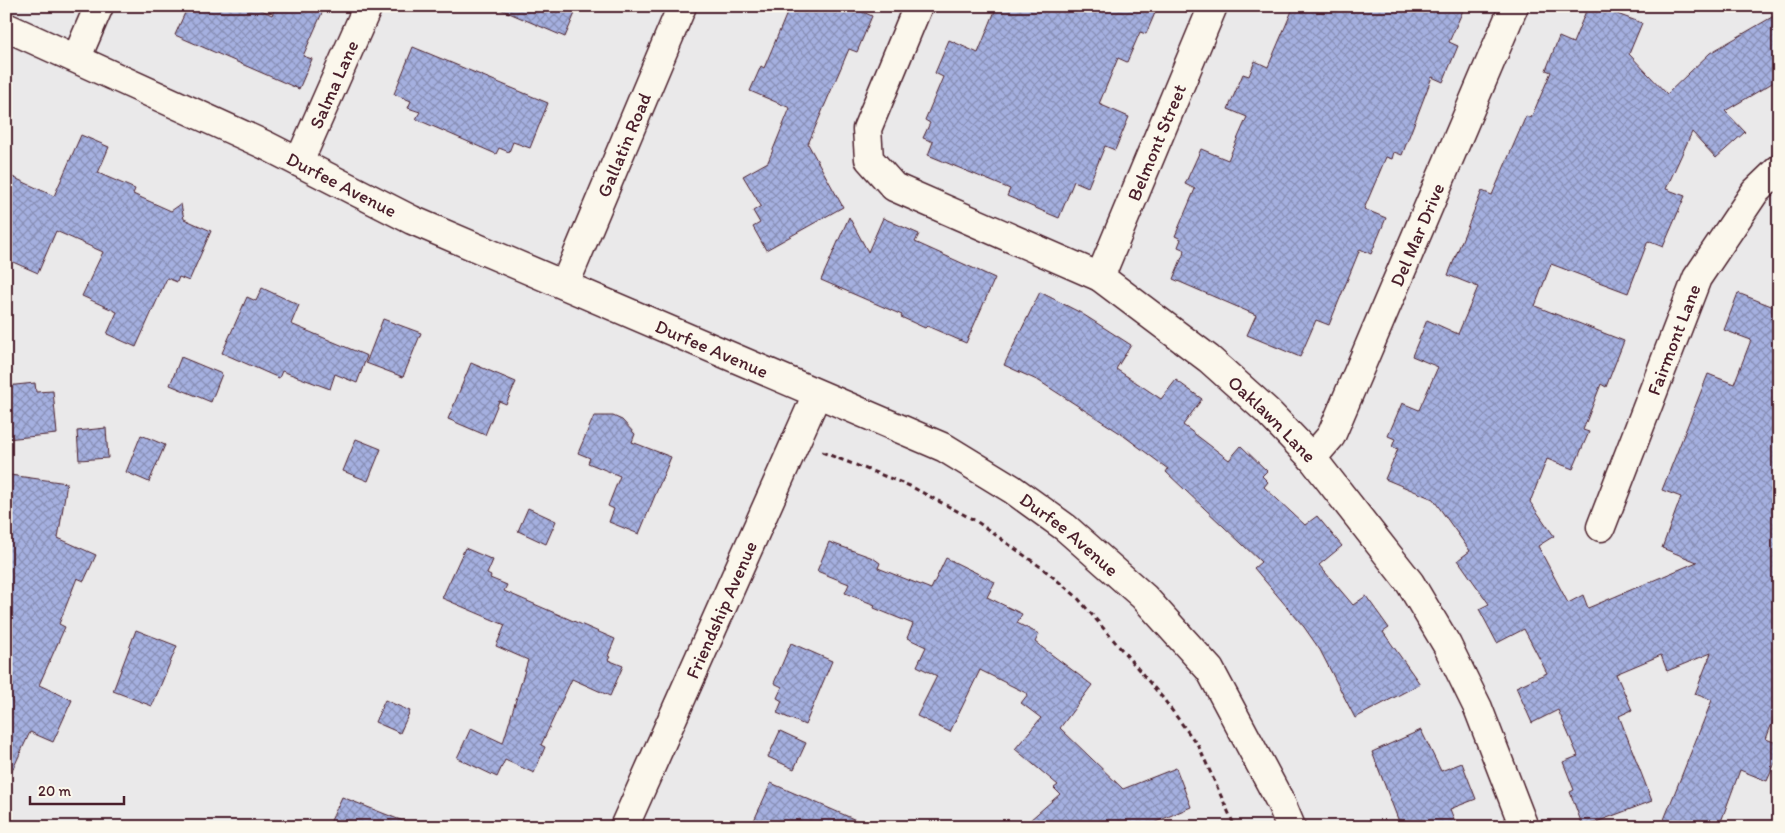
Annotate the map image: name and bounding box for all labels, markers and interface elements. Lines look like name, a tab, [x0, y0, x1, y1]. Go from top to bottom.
street label: Salma Lane	[304, 37, 363, 132]
street label: Belmont Street	[1122, 81, 1191, 204]
street label: Gallatin Road	[592, 89, 656, 201]
street label: Durfee Avenue	[283, 147, 401, 222]
street label: Del Mar Drive	[1385, 179, 1449, 290]
street label: Fairmont Lane	[1642, 281, 1706, 398]
street label: Durfee Avenue	[652, 315, 772, 383]
street label: Oaklawn Lane	[1223, 371, 1321, 467]
street label: Durfee Avenue	[1015, 488, 1123, 581]
street label: Friendship Avenue	[681, 537, 762, 682]
scale bar	[30, 773, 124, 805]
text: 20 m	[38, 782, 72, 800]

